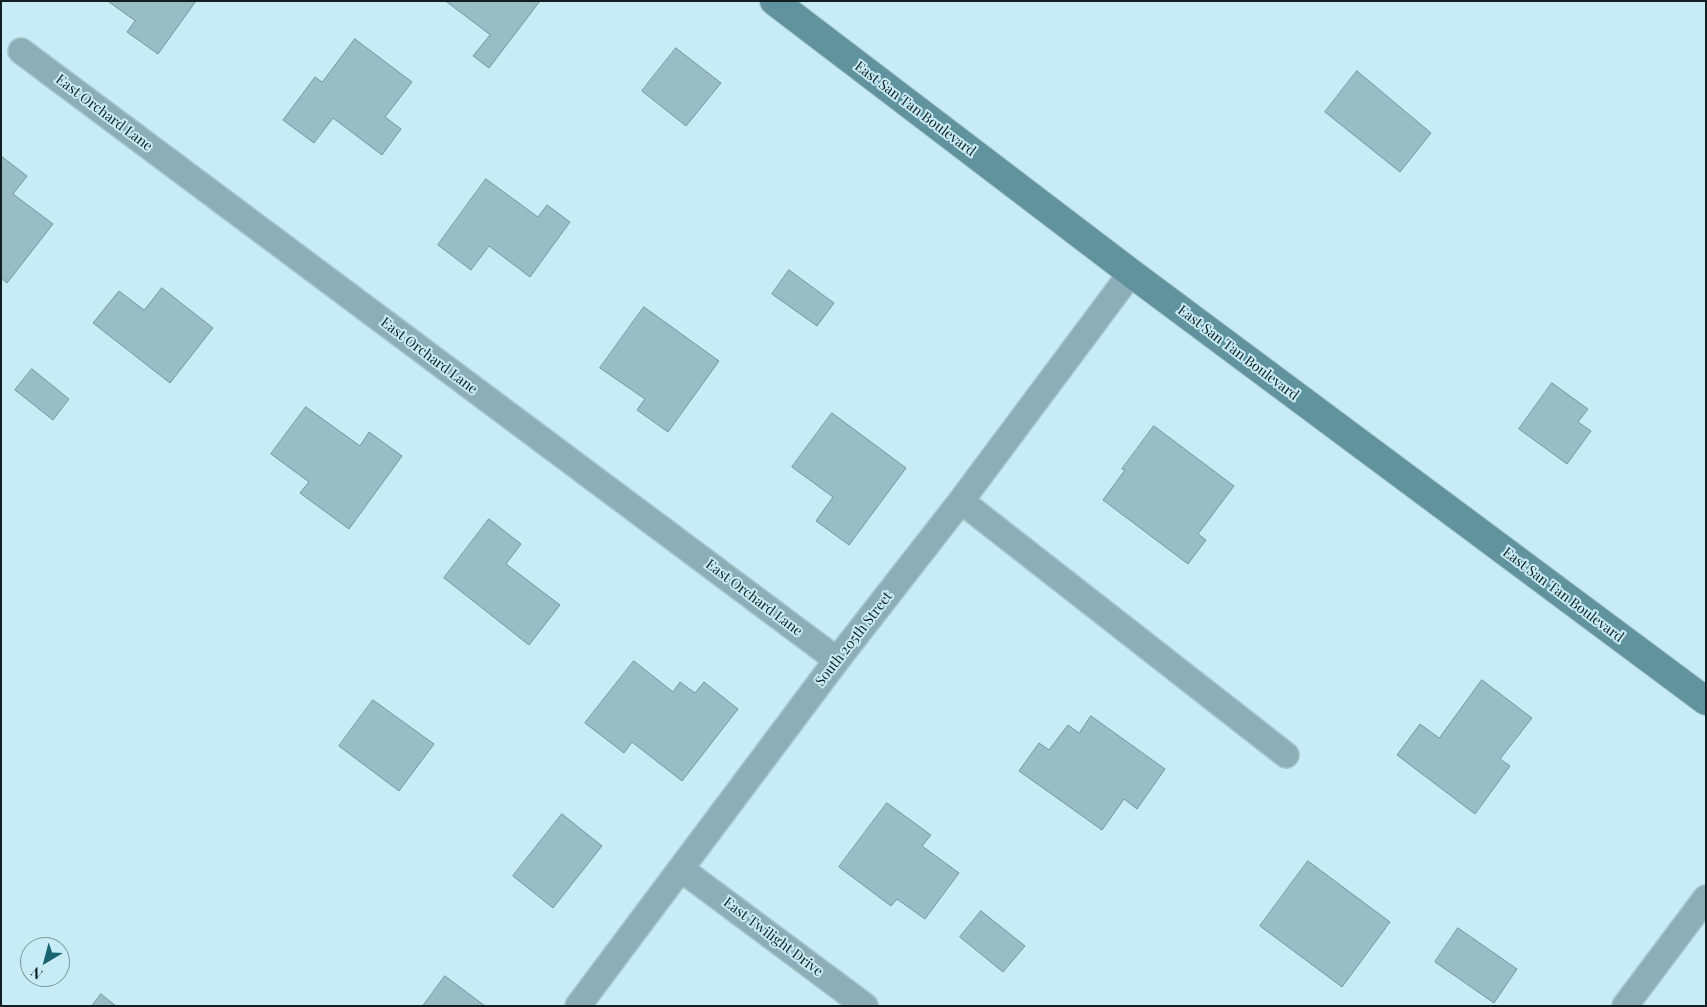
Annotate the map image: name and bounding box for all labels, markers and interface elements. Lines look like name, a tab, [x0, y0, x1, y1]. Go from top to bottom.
street label: East San Tan Boulevard	[851, 58, 979, 160]
street label: East Orchard Lane	[52, 71, 156, 155]
street label: East San Tan Boulevard	[1174, 302, 1302, 404]
street label: East Orchard Lane	[377, 314, 481, 398]
street label: East San Tan Boulevard	[1499, 544, 1627, 646]
street label: East Orchard Lane	[702, 556, 806, 640]
street label: South 205th Street	[812, 588, 896, 690]
street label: East Twilight Drive	[720, 894, 826, 980]
north arrow	[20, 937, 70, 987]
text: N	[27, 963, 46, 984]

